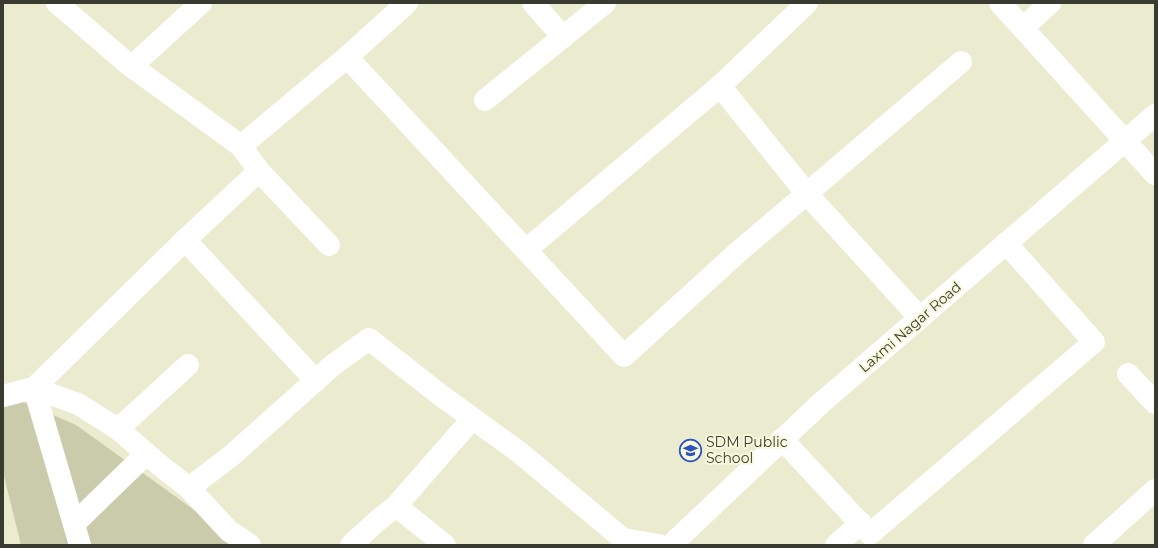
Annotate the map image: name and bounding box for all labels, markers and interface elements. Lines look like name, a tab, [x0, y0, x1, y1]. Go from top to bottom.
street label: Laxmi Nagar Road	[855, 278, 965, 376]
place label: SDM Public School	[706, 433, 788, 467]
school or university icon: SDM Public School	[678, 437, 704, 463]

